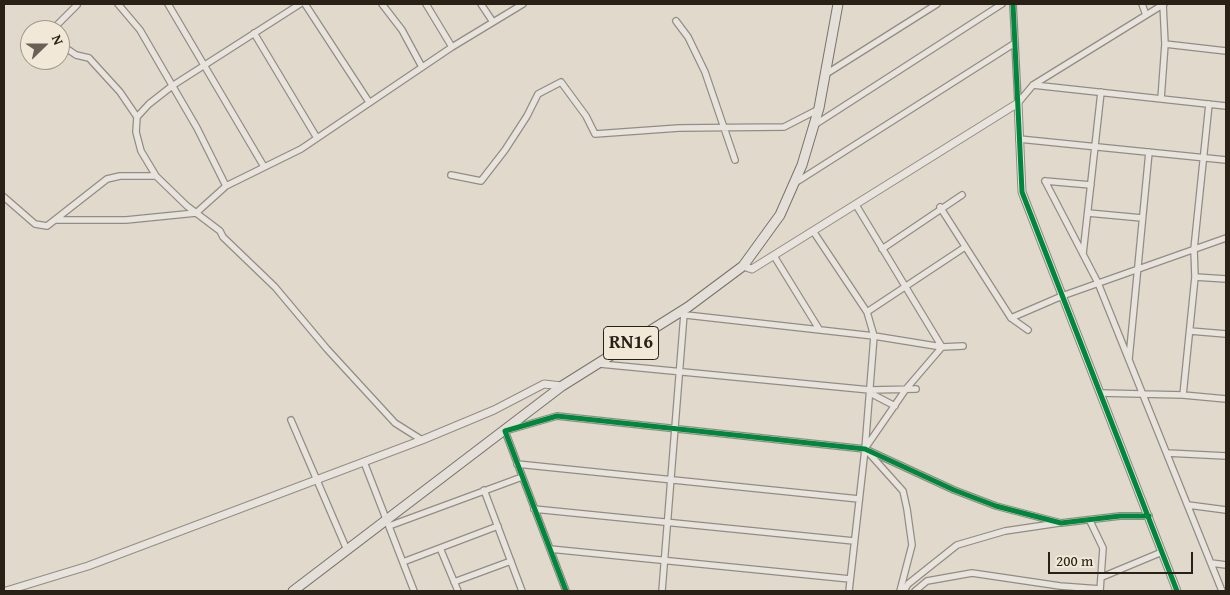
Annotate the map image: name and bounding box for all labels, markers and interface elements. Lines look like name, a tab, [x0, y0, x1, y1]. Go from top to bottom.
north arrow	[20, 20, 70, 70]
text: N	[47, 32, 69, 48]
road number: RN16	[604, 326, 658, 359]
scale bar	[1050, 542, 1195, 574]
text: 200 m	[1056, 550, 1093, 571]

